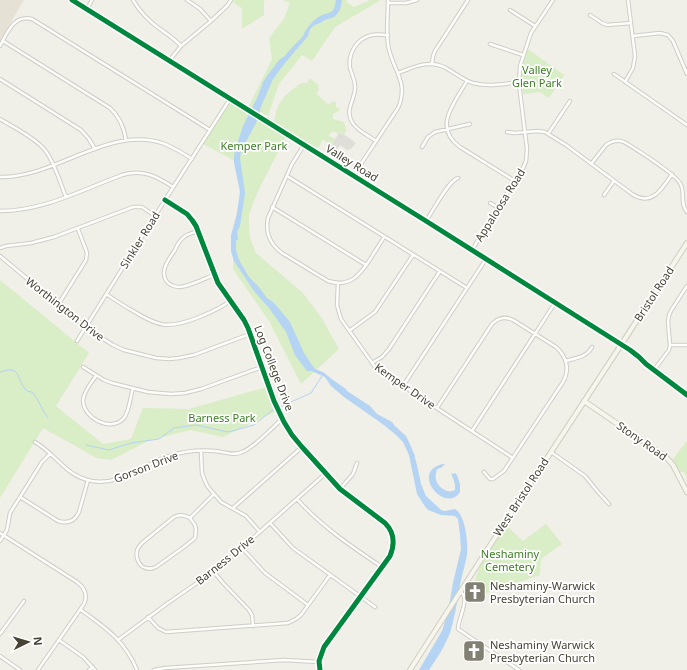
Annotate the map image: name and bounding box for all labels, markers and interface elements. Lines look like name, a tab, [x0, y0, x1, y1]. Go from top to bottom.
park label: Valley Glen Park	[512, 62, 562, 90]
park label: Kemper Park	[221, 138, 288, 153]
street label: Valley Road	[323, 141, 381, 185]
street label: Appaloosa Road	[471, 165, 528, 244]
street label: Sinkler Road	[116, 208, 163, 271]
street label: Bristol Road	[630, 263, 677, 324]
street label: Worthington Drive	[23, 273, 108, 344]
street label: Log College Drive	[251, 323, 298, 413]
street label: Kemper Drive	[372, 359, 439, 412]
park label: Barness Park	[188, 410, 256, 425]
street label: Stony Road	[614, 418, 670, 463]
street label: Gorson Drive	[111, 447, 180, 486]
street label: West Bristol Road	[490, 455, 552, 539]
street label: Barness Drive	[192, 531, 257, 588]
park label: Neshaminy Cemetery	[481, 546, 540, 574]
place label: Neshaminy-Warwick Presbyterian Church	[490, 578, 595, 606]
church icon: Neshaminy-Warwick Presbyterian Church	[462, 579, 488, 605]
north arrow	[8, 622, 48, 662]
text: N	[31, 636, 46, 646]
place label: Neshaminy Warwick Presbyterian Church	[490, 637, 595, 665]
church icon: Neshaminy Warwick Presbyterian Church	[461, 638, 487, 664]

